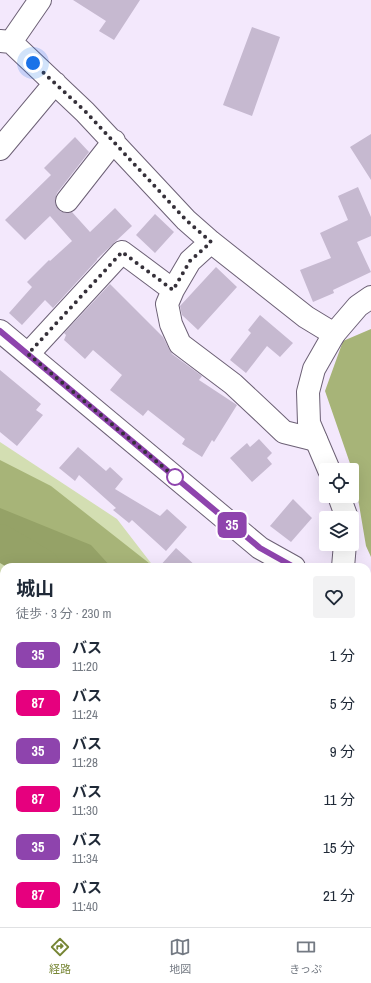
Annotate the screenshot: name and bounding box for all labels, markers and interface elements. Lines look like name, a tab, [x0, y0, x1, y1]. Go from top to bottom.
your location	[23, 53, 43, 73]
map controls	[319, 463, 359, 551]
button: locate	[319, 463, 359, 503]
unlabelled marker	[166, 468, 184, 486]
button: layers	[319, 511, 359, 551]
line badge: 35	[214, 512, 250, 538]
text: 35	[226, 516, 238, 534]
text: 城山	[16, 575, 54, 601]
button: heart	[313, 576, 355, 618]
text: 徒歩 · 3 分 · 230 m	[16, 605, 111, 622]
text: バス	[72, 637, 102, 658]
text: 1 分	[330, 645, 355, 666]
text: 35	[32, 646, 44, 664]
text: 11:20	[72, 658, 98, 675]
text: バス	[72, 685, 102, 706]
text: 5 分	[330, 693, 355, 714]
text: 87	[32, 694, 44, 712]
text: 11:24	[72, 706, 98, 723]
text: バス	[72, 733, 102, 754]
text: 9 分	[330, 741, 355, 762]
text: 35	[32, 742, 44, 760]
text: 11:28	[72, 754, 98, 771]
text: バス	[72, 781, 102, 802]
text: 11 分	[324, 789, 355, 810]
text: 87	[32, 790, 44, 808]
text: 11:30	[72, 802, 98, 819]
text: バス	[72, 829, 102, 850]
text: 15 分	[323, 837, 355, 858]
text: 35	[32, 838, 44, 856]
text: 11:34	[72, 850, 98, 867]
text: バス	[72, 877, 102, 898]
text: 21 分	[323, 885, 355, 906]
text: 87	[32, 886, 44, 904]
text: 11:40	[72, 898, 98, 915]
tab: 経路	[49, 936, 71, 976]
tab: 地図	[169, 936, 191, 976]
tab: きっぷ	[289, 936, 322, 976]

